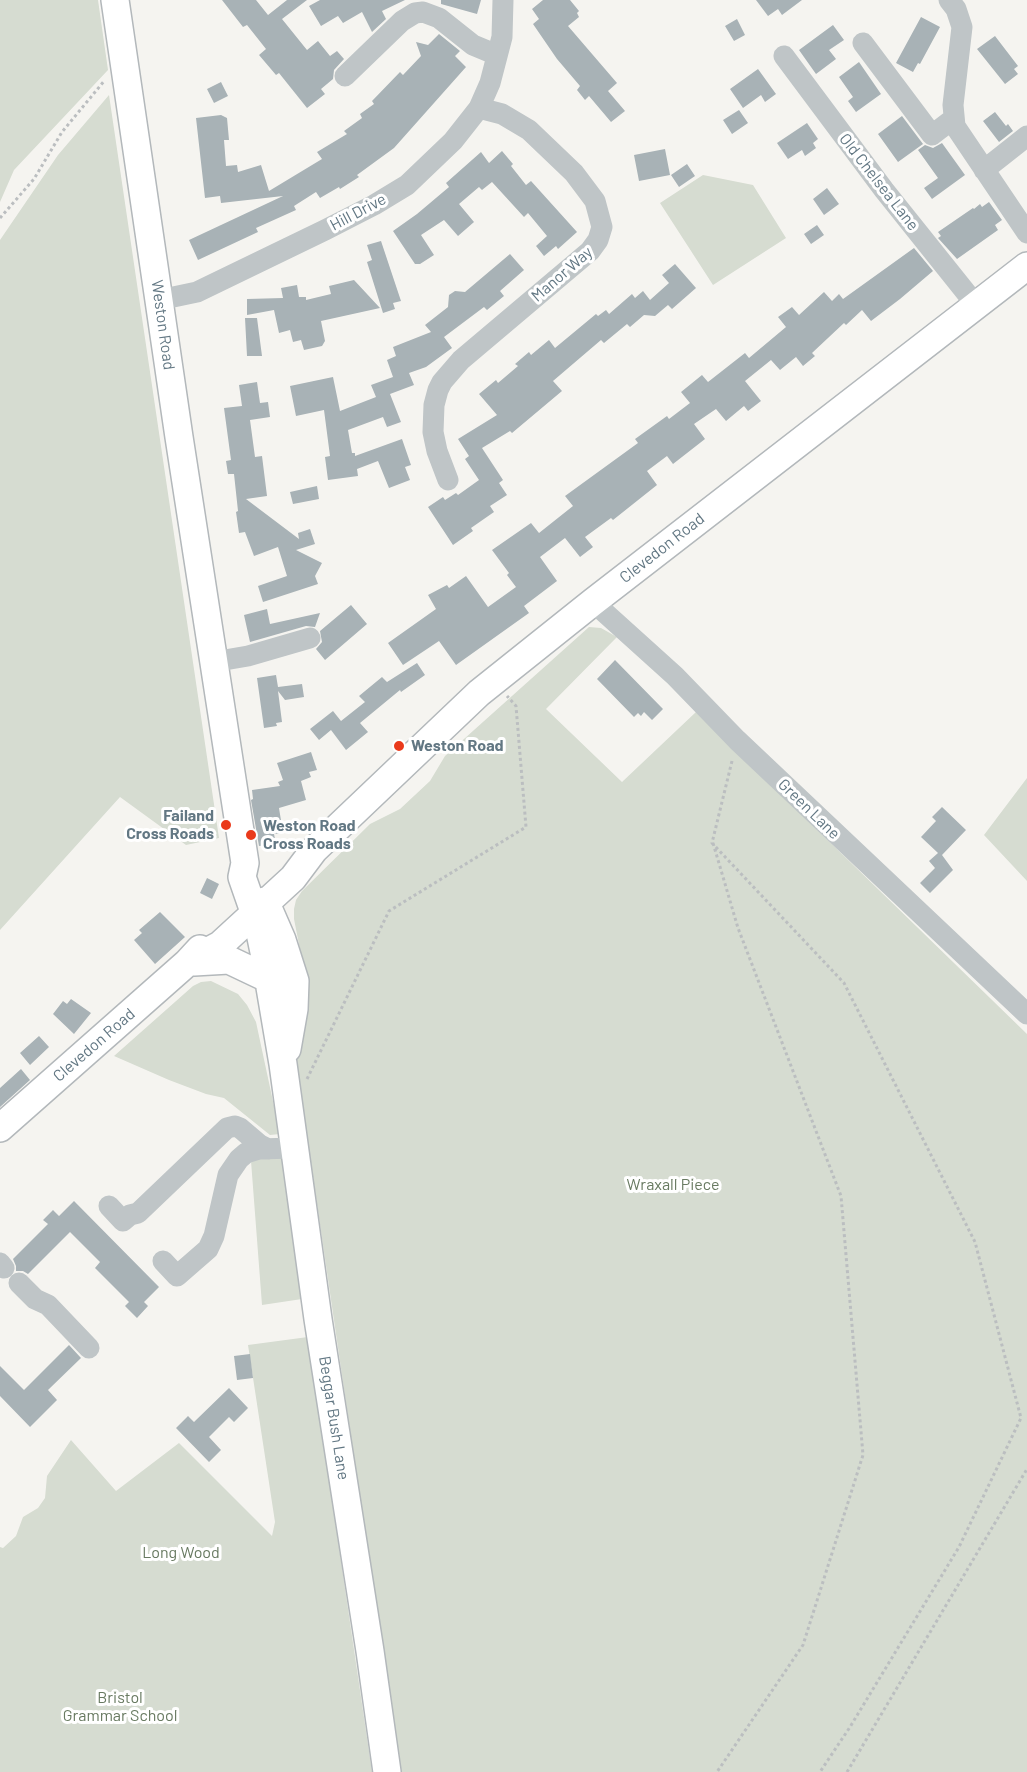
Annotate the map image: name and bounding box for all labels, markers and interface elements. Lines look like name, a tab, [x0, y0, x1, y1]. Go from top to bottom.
street label: Old Chelsea Lane	[835, 130, 923, 234]
street label: Hill Drive	[327, 189, 389, 235]
street label: Manor Way	[528, 242, 596, 306]
street label: Weston Road	[147, 279, 179, 371]
street label: Clevedon Road	[616, 509, 708, 587]
place label: Weston Road	[411, 736, 504, 756]
marker: Weston Road	[392, 739, 406, 753]
street label: Green Lane	[774, 775, 844, 843]
place label: Failand Cross Roads	[126, 806, 214, 844]
place label: Weston Road Cross Roads	[263, 816, 356, 854]
marker: Failand Cross Roads	[219, 818, 233, 832]
marker: Weston Road Cross Roads	[244, 828, 258, 842]
street label: Clevedon Road	[49, 1004, 139, 1086]
park label: Wraxall Piece	[626, 1175, 720, 1195]
street label: Beggar Bush Lane	[315, 1355, 353, 1481]
park label: Long Wood	[142, 1543, 220, 1563]
park label: Bristol Grammar School	[63, 1688, 177, 1726]

